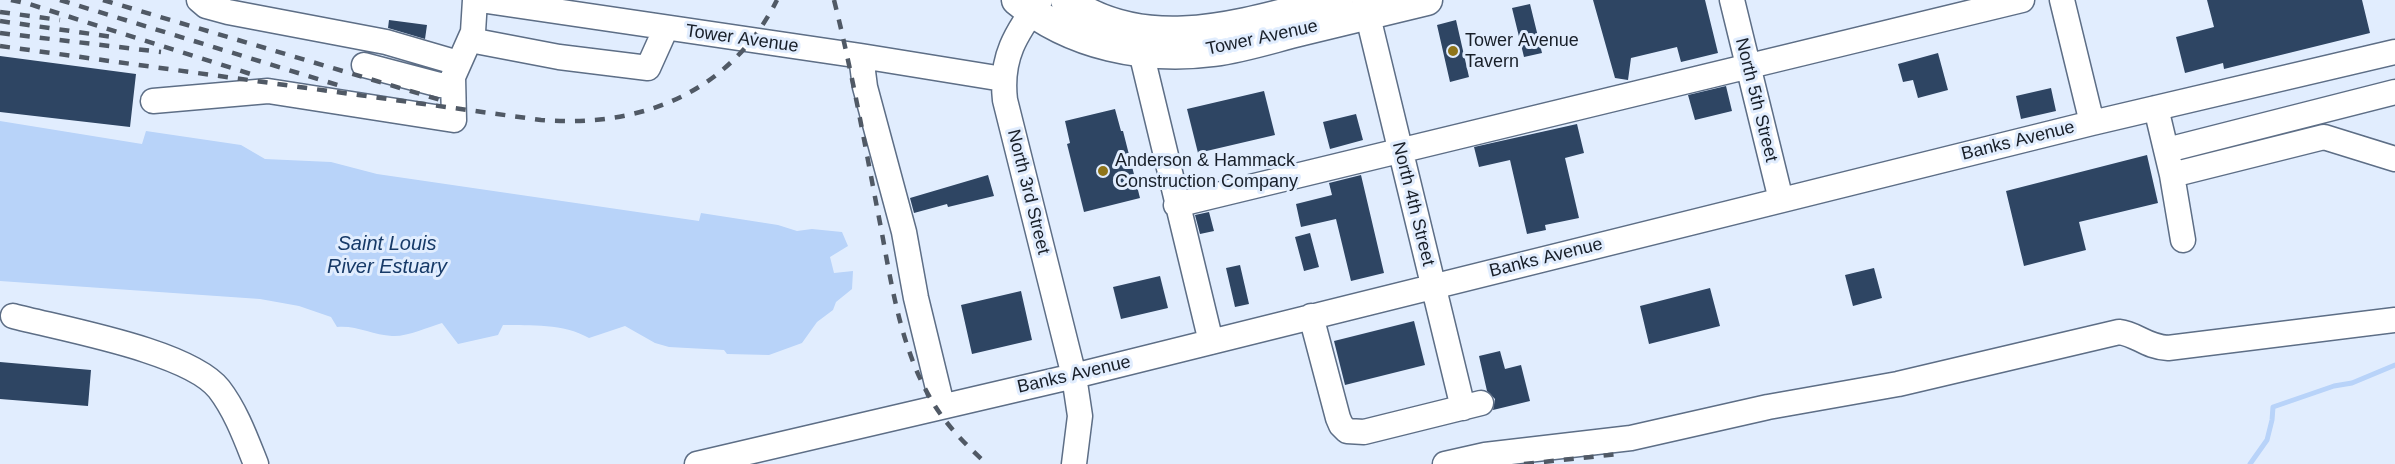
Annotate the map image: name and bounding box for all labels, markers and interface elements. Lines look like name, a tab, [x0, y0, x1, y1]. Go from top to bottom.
street label: Tower Avenue	[1204, 16, 1320, 60]
street label: Tower Avenue	[684, 20, 800, 58]
place label: Tower Avenue Tavern	[1465, 30, 1579, 72]
street label: North 5th Street	[1730, 36, 1782, 164]
marker: Tower Avenue Tavern	[1446, 44, 1460, 58]
street label: Banks Avenue	[1959, 117, 2077, 165]
street label: North 3rd Street	[1002, 127, 1054, 257]
street label: North 4th Street	[1387, 140, 1439, 268]
place label: Anderson & Hammack Construction Company	[1115, 150, 1298, 192]
marker: Anderson & Hammack Construction Company	[1096, 164, 1110, 178]
water label: Saint Louis River Estuary	[327, 232, 447, 279]
street label: Banks Avenue	[1487, 234, 1605, 282]
street label: Banks Avenue	[1015, 351, 1133, 399]

